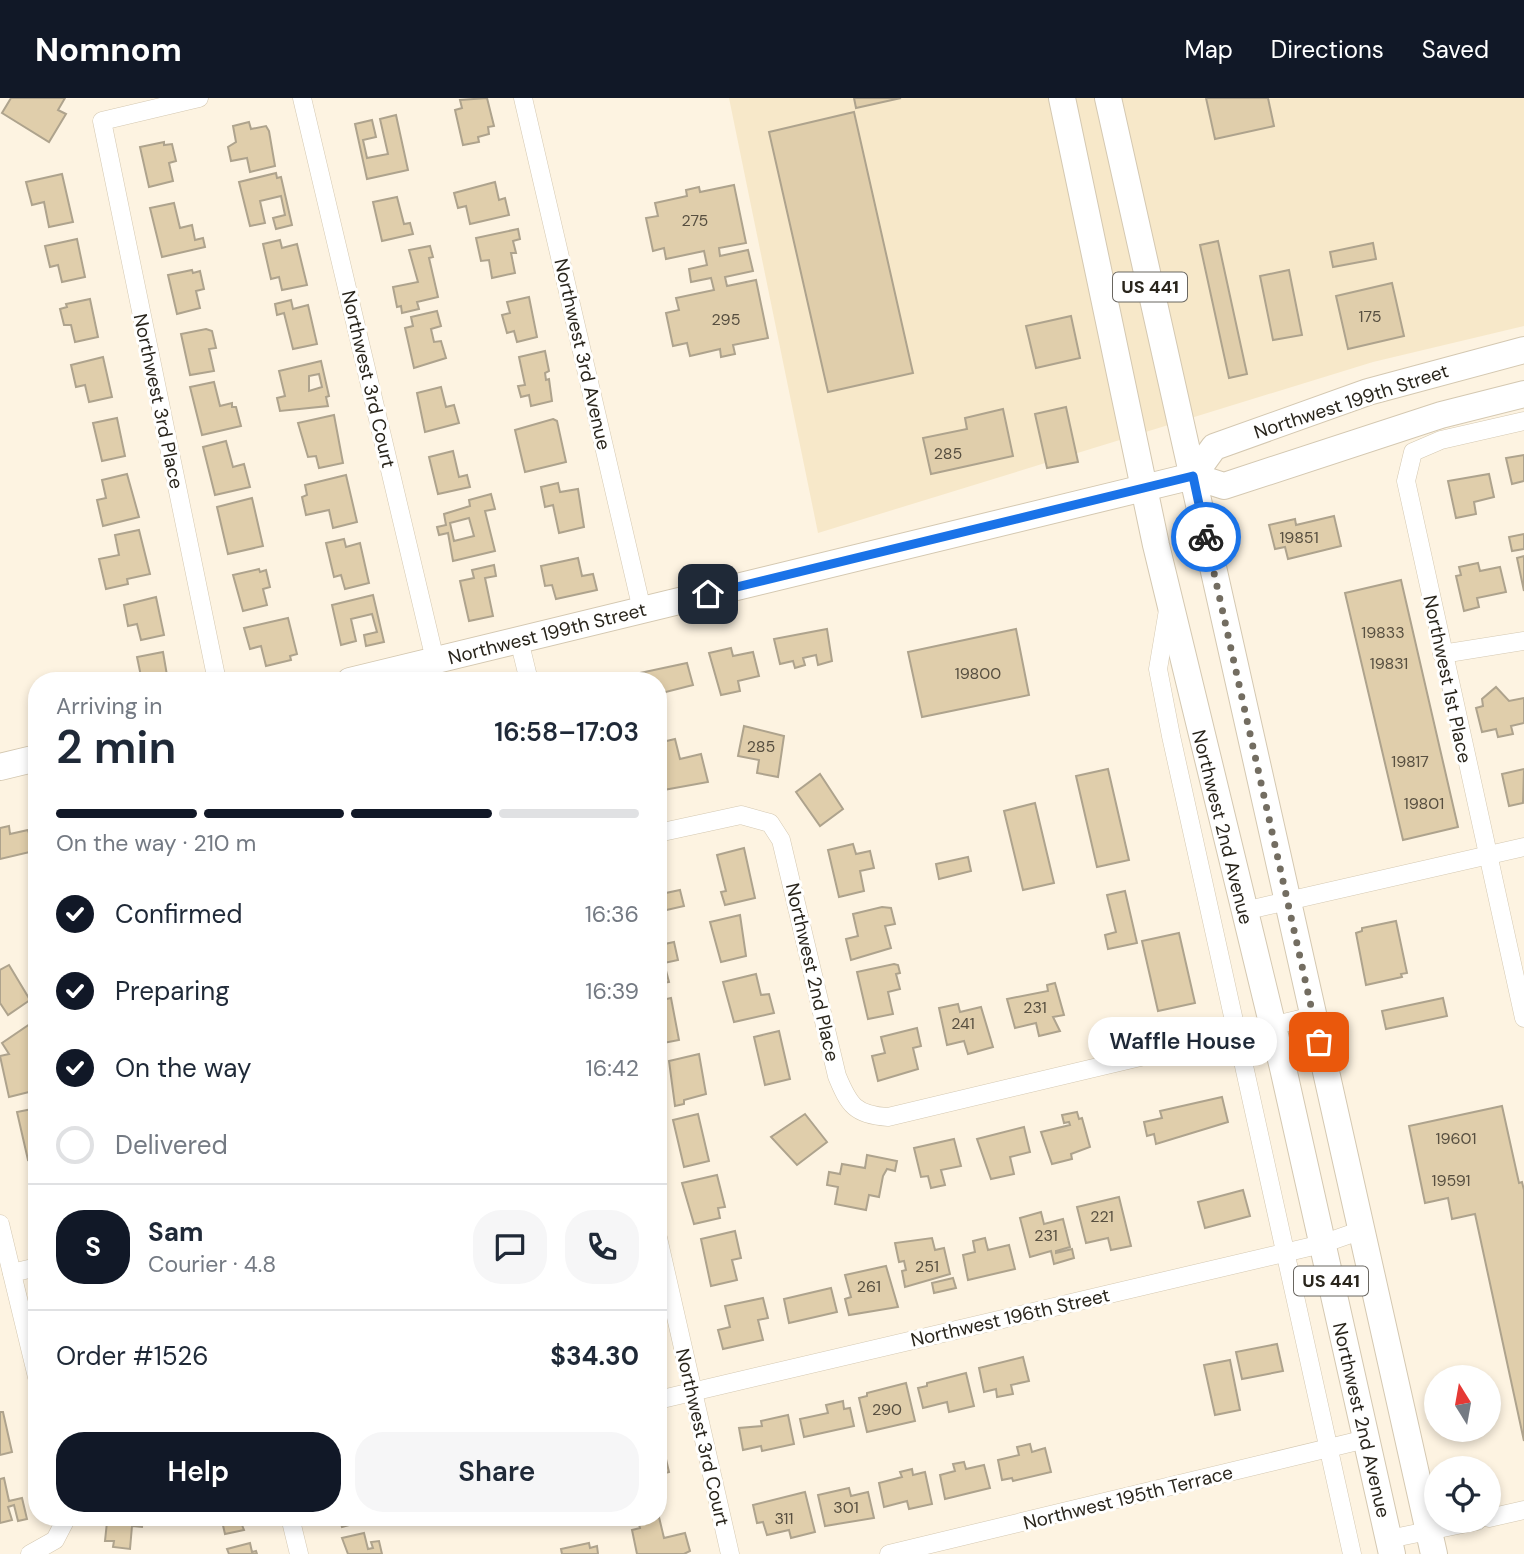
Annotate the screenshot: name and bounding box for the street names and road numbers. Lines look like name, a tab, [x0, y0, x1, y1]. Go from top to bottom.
street label: Northwest 3rd Avenue	[548, 256, 617, 452]
road number: US 441	[1113, 272, 1187, 302]
street label: Northwest 3rd Court	[336, 288, 401, 470]
street label: Northwest 3rd Place	[128, 311, 189, 491]
street label: Northwest 199th Street	[1251, 358, 1452, 445]
street label: Northwest 1st Place	[1417, 593, 1478, 765]
street label: Northwest 199th Street	[445, 597, 649, 670]
street label: Northwest 2nd Avenue	[1186, 727, 1259, 927]
street label: Northwest 2nd Place	[780, 880, 845, 1064]
road number: US 441	[1294, 1266, 1368, 1296]
street label: Northwest 196th Street	[908, 1282, 1112, 1353]
street label: Northwest 2nd Avenue	[1327, 1320, 1396, 1520]
street label: Northwest 3rd Court	[670, 1346, 735, 1528]
street label: Northwest 195th Terrace	[1021, 1459, 1235, 1536]

